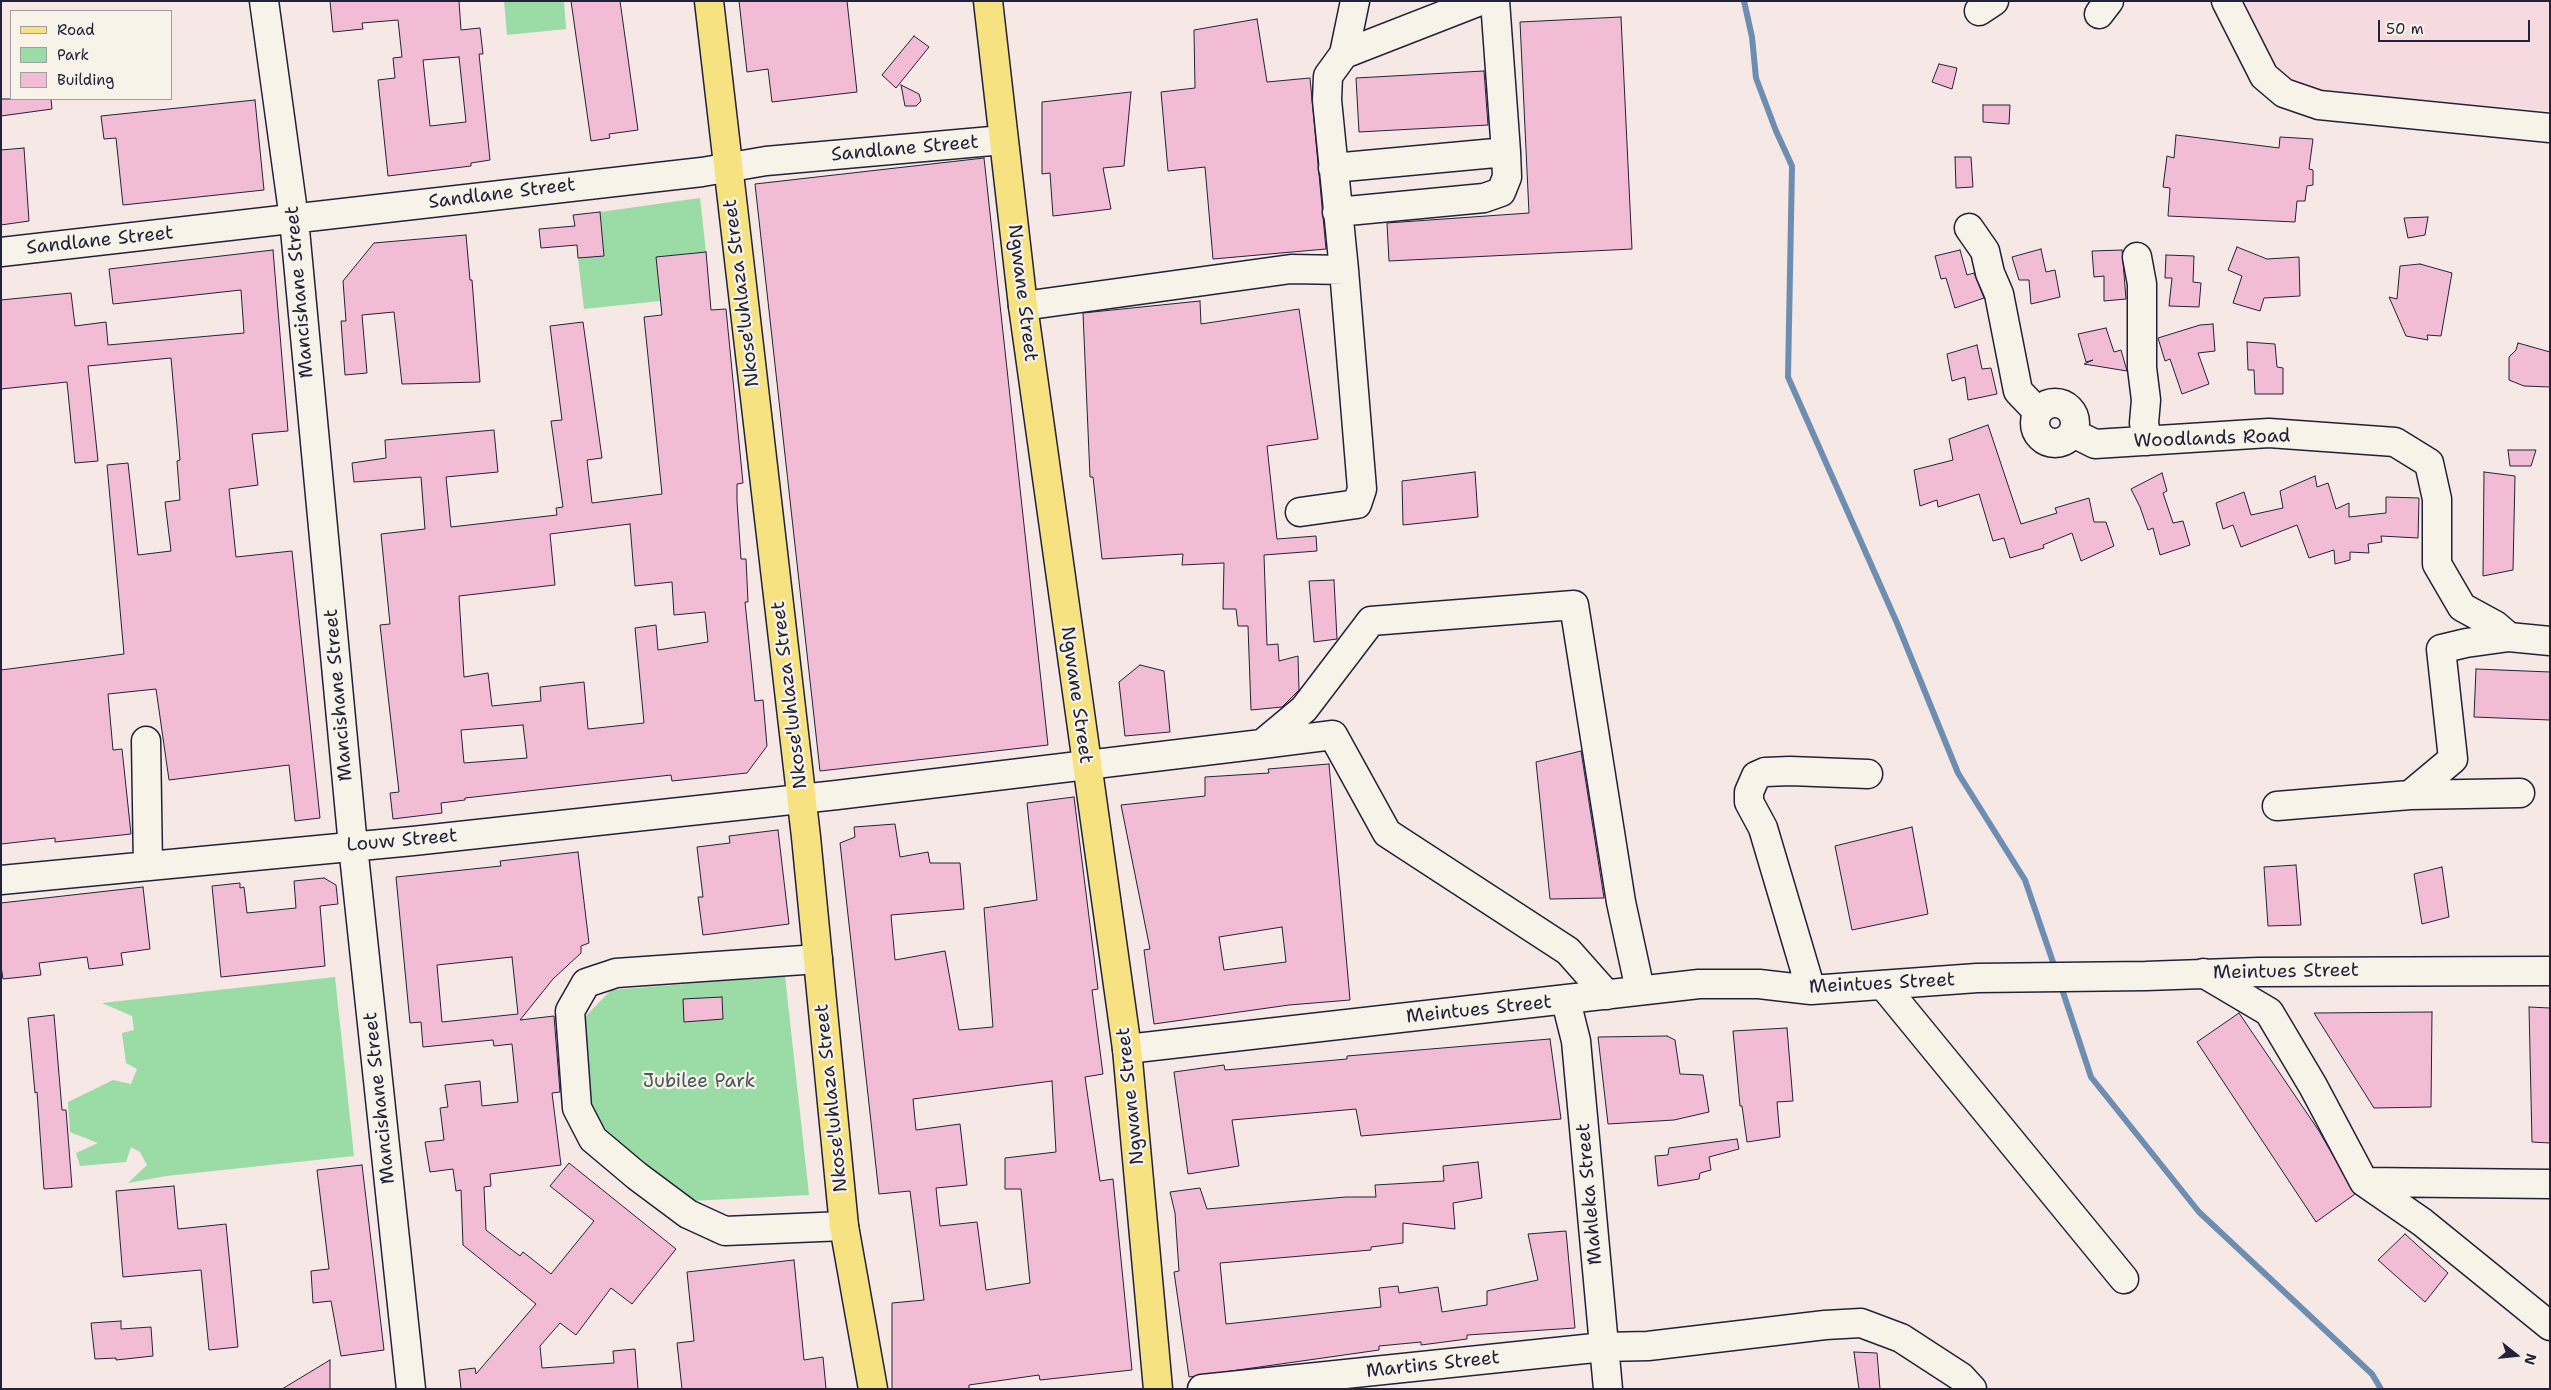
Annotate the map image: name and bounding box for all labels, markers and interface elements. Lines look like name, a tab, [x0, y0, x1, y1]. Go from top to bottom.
legend	[10, 10, 172, 100]
scale bar	[2381, 10, 2534, 42]
text: 50 m	[2386, 19, 2424, 39]
text: Road	[57, 20, 95, 40]
text: Park	[57, 45, 89, 65]
text: Building	[57, 70, 114, 90]
street label: Sandlane Street	[830, 131, 980, 167]
street label: Sandlane Street	[427, 174, 577, 214]
street label: Nkose'luhlaza Street	[719, 198, 765, 388]
street label: Mancishane Street	[281, 205, 319, 379]
street label: Sandlane Street	[25, 222, 175, 260]
street label: Ngwane Street	[1002, 223, 1042, 363]
street label: Woodlands Road	[2133, 425, 2291, 453]
street label: Nkose'luhlaza Street	[767, 600, 813, 790]
street label: Mancishane Street	[320, 608, 358, 782]
street label: Ngwane Street	[1055, 625, 1097, 765]
street label: Louw Street	[346, 825, 458, 857]
street label: Meintues Street	[2213, 959, 2359, 985]
street label: Meintues Street	[1808, 969, 1956, 999]
street label: Meintues Street	[1405, 991, 1553, 1029]
street label: Nkose'luhlaza Street	[811, 1003, 853, 1193]
street label: Mancishane Street	[360, 1011, 400, 1185]
street label: Ngwane Street	[1112, 1026, 1150, 1166]
park label: Jubilee Park	[643, 1071, 755, 1093]
street label: Mahleka Street	[1572, 1122, 1608, 1266]
north arrow	[2491, 1330, 2541, 1380]
street label: Martins Street	[1365, 1347, 1501, 1383]
text: N	[2520, 1351, 2541, 1367]

